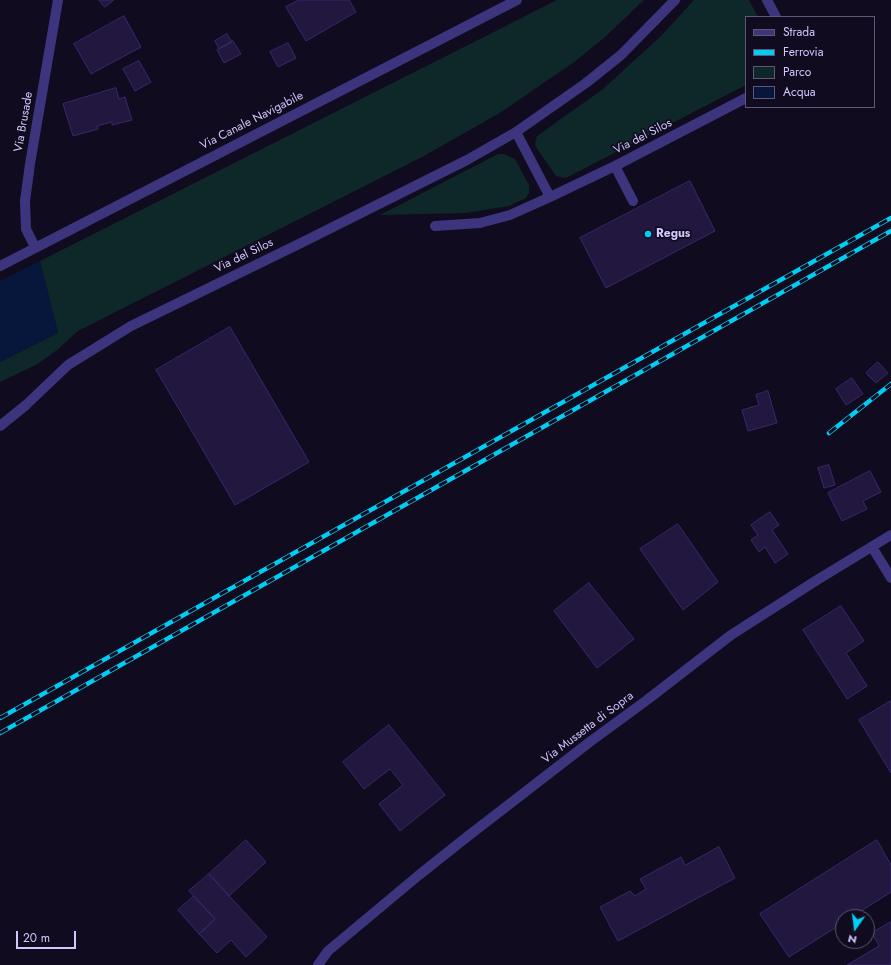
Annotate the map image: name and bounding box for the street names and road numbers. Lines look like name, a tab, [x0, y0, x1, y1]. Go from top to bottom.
street label: Via Canale Navigabile	[198, 89, 306, 153]
street label: Via Brusade	[12, 91, 36, 153]
street label: Via del Silos	[611, 116, 675, 158]
street label: Via del Silos	[212, 236, 276, 276]
street label: Via Mussetta di Sopra	[539, 689, 637, 767]

